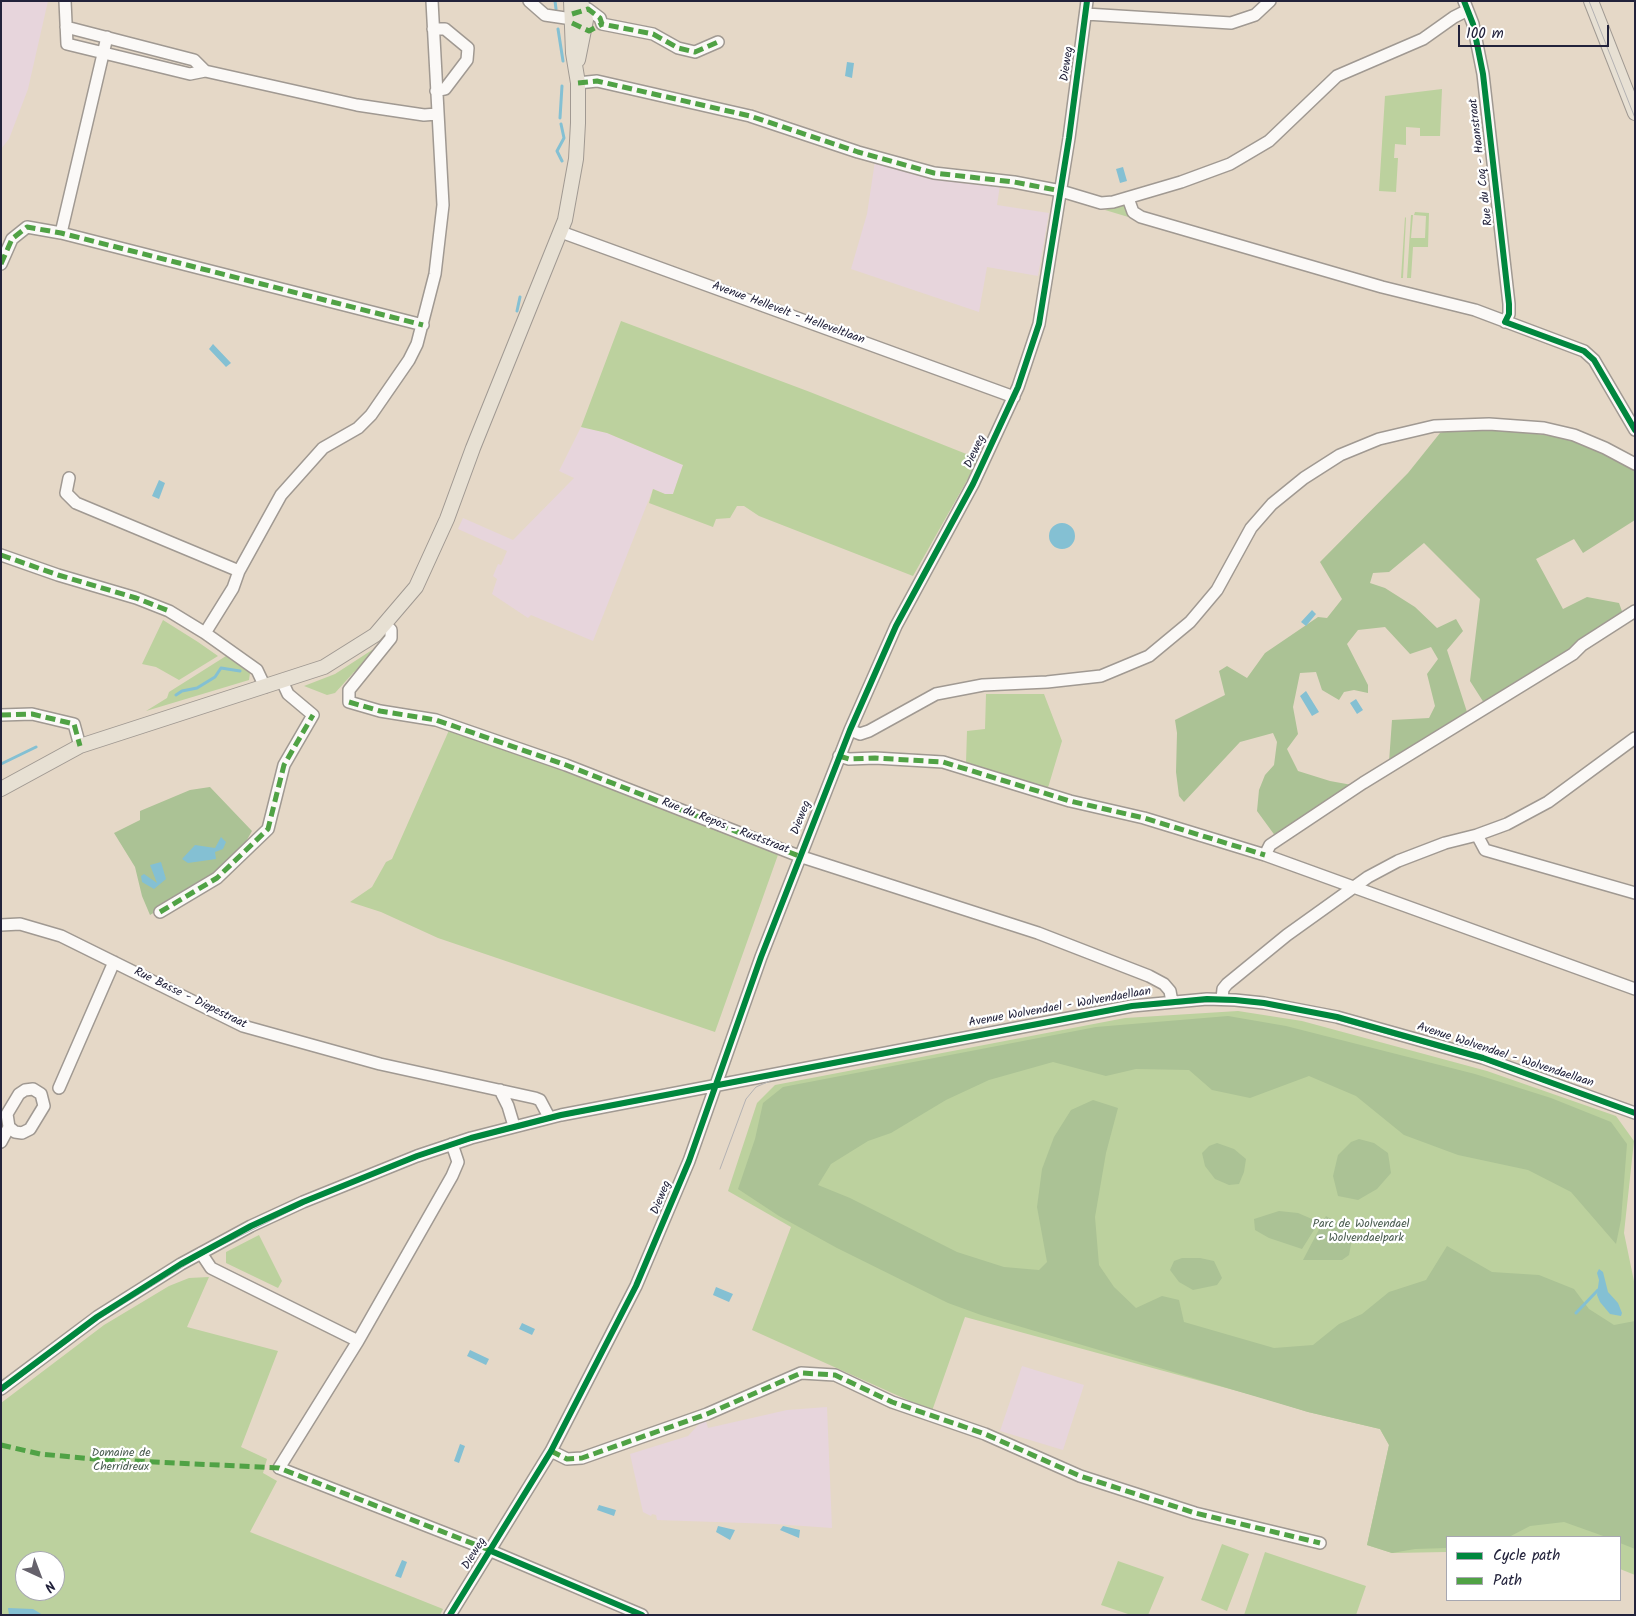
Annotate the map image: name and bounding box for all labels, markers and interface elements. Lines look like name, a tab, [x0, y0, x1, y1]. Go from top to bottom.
scale bar	[1461, 15, 1612, 47]
text: 100 m	[1466, 22, 1504, 46]
street label: Dieweg	[1058, 46, 1078, 82]
street label: Rue du Coq - Haanstraat	[1467, 97, 1497, 227]
street label: Avenue Hellevelt - Helleveltlaan	[710, 280, 866, 348]
street label: Dieweg	[962, 433, 990, 471]
street label: Rue du Repos - Ruststraat	[659, 796, 791, 858]
street label: Dieweg	[789, 799, 815, 837]
street label: Rue Basse - Diepestraat	[131, 965, 249, 1033]
street label: Avenue Wolvendael - Wolvendaellaan	[968, 985, 1152, 1031]
street label: Avenue Wolvendael - Wolvendaellaan	[1415, 1021, 1595, 1091]
street label: Dieweg	[649, 1179, 675, 1217]
park label: Parc de Wolvendael - Wolvendaelpark	[1312, 1218, 1410, 1246]
park label: Domaine de Cherridreux	[91, 1447, 151, 1475]
street label: Dieweg	[460, 1535, 490, 1573]
legend	[1446, 1536, 1621, 1601]
text: Cycle path	[1493, 1544, 1560, 1568]
north arrow	[15, 1551, 65, 1601]
text: Path	[1493, 1569, 1522, 1593]
text: N	[39, 1575, 60, 1597]

